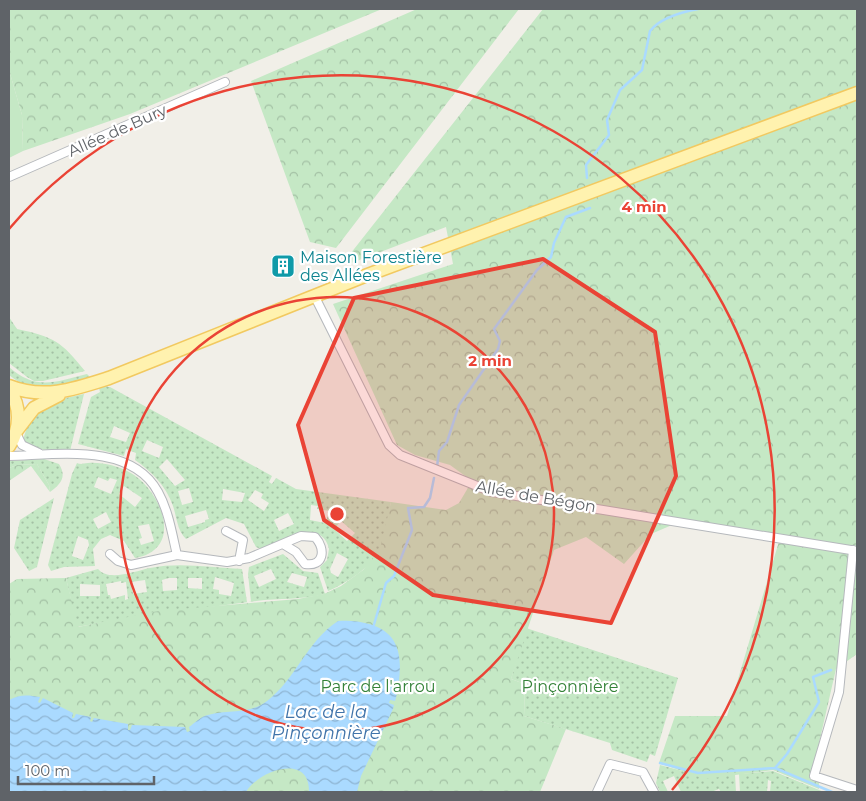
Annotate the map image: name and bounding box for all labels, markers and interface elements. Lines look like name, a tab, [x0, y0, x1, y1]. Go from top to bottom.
street label: Allée de Bury	[65, 100, 170, 161]
text: 4 min	[621, 197, 667, 216]
place label: Maison Forestière des Allées	[300, 248, 442, 285]
building icon: Maison Forestière des Allées	[270, 253, 296, 279]
text: 2 min	[468, 351, 512, 370]
street label: Allée de Bégon	[474, 477, 598, 516]
centre of rings	[328, 505, 346, 523]
park label: Parc de l'arrou	[320, 677, 436, 696]
park label: Pinçonnière	[522, 677, 618, 696]
water label: Lac de la Pinçonnière	[271, 701, 381, 744]
scale bar	[18, 754, 154, 786]
text: 100 m	[25, 761, 70, 780]

